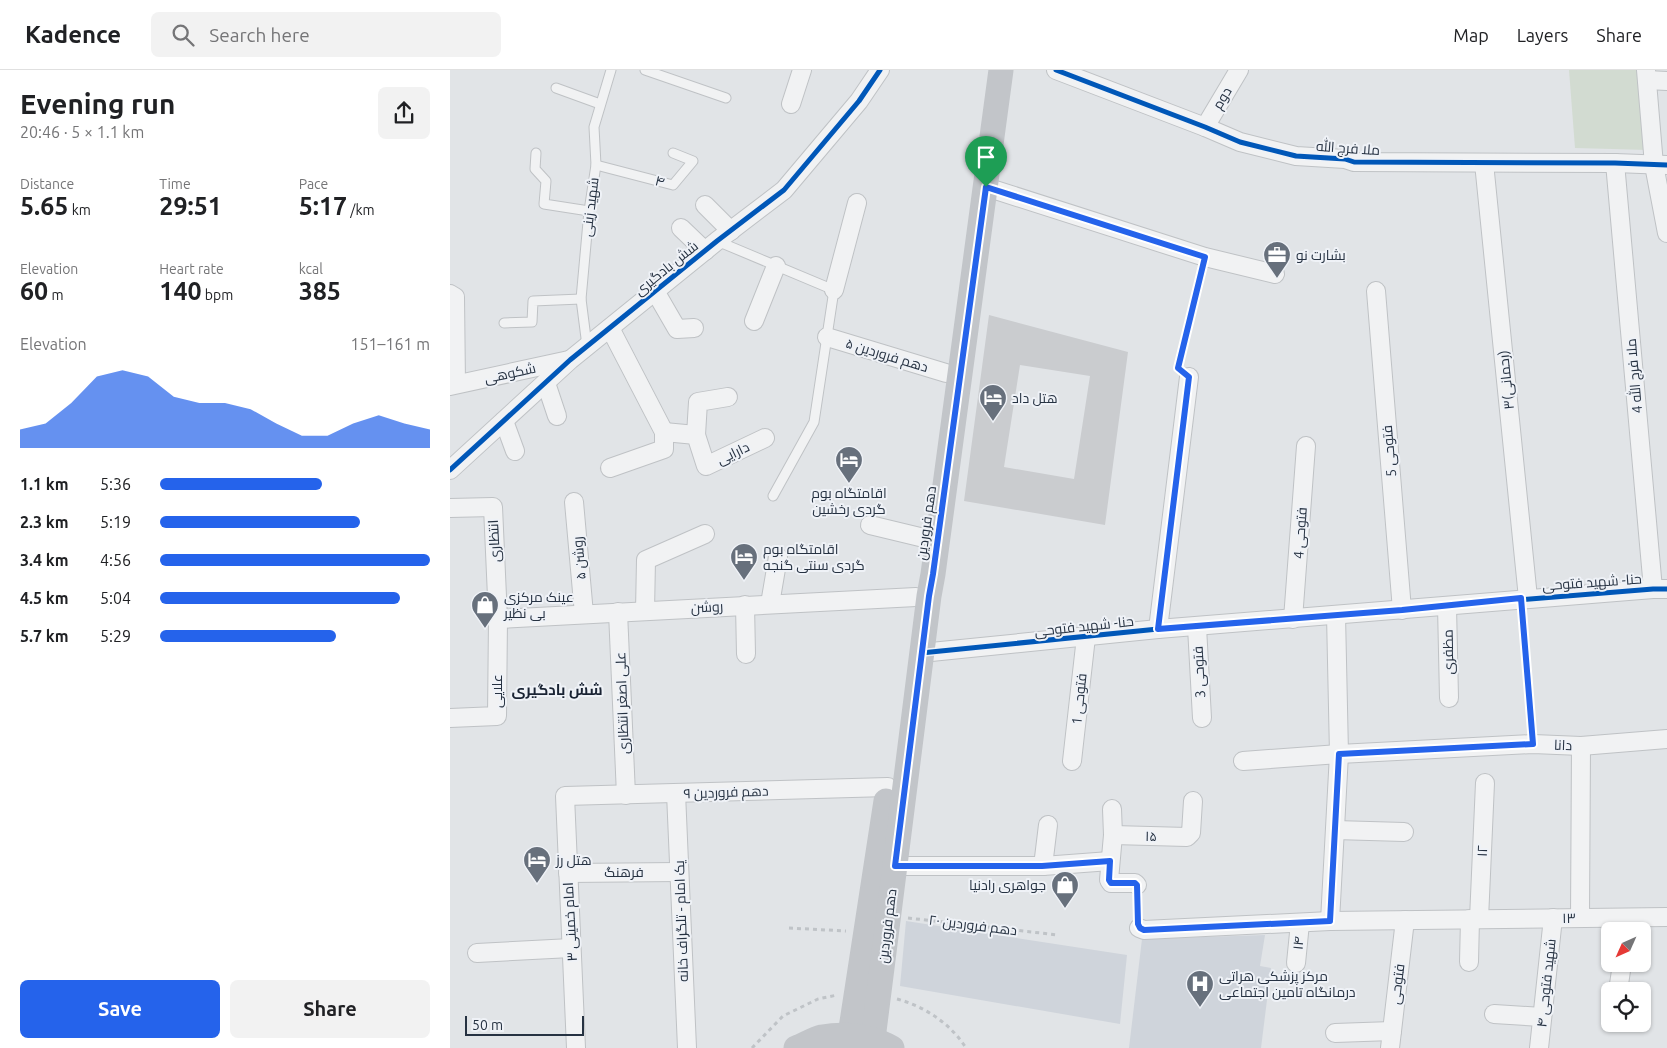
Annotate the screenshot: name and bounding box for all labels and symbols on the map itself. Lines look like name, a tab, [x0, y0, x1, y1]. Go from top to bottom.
street label: دوم	[1209, 84, 1237, 113]
pin	[965, 136, 1007, 187]
street label: ملا فرج الله	[1315, 137, 1381, 159]
street label: ۴	[654, 172, 666, 190]
street label: شهید زینی	[578, 176, 602, 238]
street label: شش بادگیری	[631, 237, 701, 299]
office icon: بشارت نو	[1262, 240, 1292, 279]
place label: بشارت نو	[1296, 247, 1346, 263]
street label: دهم فروردین ۵	[843, 335, 930, 377]
street label: 4 ملا فرج الله	[1622, 338, 1646, 414]
street label: ۳(رحمانی)	[1495, 350, 1517, 410]
street label: شکوهی	[483, 360, 537, 386]
hotel icon: هتل داد	[978, 383, 1008, 422]
place label: هتل داد	[1012, 390, 1058, 406]
street label: فتوحی 5	[1379, 424, 1399, 478]
street label: دارایی	[714, 438, 752, 468]
hotel icon: اقامتگاه بوم گردی رخشین	[834, 445, 864, 484]
place label: اقامتگاه بوم گردی رخشین	[811, 485, 887, 517]
street label: دهم فروردین	[913, 485, 941, 561]
street label: فتوحی 4	[1290, 507, 1310, 559]
street label: انتظاری	[485, 519, 503, 563]
street label: روشن ۵	[569, 536, 589, 580]
place label: اقامتگاه بوم گردی سنتی گنجه	[763, 541, 865, 573]
hotel icon: اقامتگاه بوم گردی سنتی گنجه	[729, 542, 759, 581]
street label: حنا- شهید فتوحی	[1542, 571, 1642, 593]
place label: عینک مرکزی بی نظیر	[503, 589, 574, 621]
shop icon: عینک مرکزی بی نظیر	[470, 590, 500, 629]
street label: روشن	[690, 598, 724, 616]
street label: حنا- شهید فتوحی	[1034, 613, 1134, 639]
street label: مظفری	[1440, 629, 1456, 675]
street label: فتوحی 3	[1190, 646, 1208, 698]
street label: علی اصغر انتظاری	[612, 652, 632, 754]
street label: فتوحی 1	[1068, 672, 1090, 726]
street label: علایی	[489, 674, 505, 708]
district label: شش بادگیری	[511, 681, 603, 699]
street label: دانا	[1554, 737, 1572, 753]
street label: دهم فروردین ۹	[683, 783, 769, 803]
street label: ۱۵	[1145, 828, 1157, 844]
hotel icon: هتل رز	[522, 845, 552, 884]
street label: ۱۲	[1474, 845, 1490, 857]
place label: هتل رز	[555, 852, 592, 868]
street label: یک امام - تلگراف خانه	[671, 860, 693, 982]
street label: فرهنگ	[604, 864, 644, 880]
shop icon: جواهری رادنیا	[1050, 870, 1080, 909]
place label: جواهری رادنیا	[969, 877, 1046, 893]
street label: امام خمینی ۳	[560, 882, 582, 962]
street label: دهم فروردین	[875, 888, 901, 964]
street label: ۱۳	[1562, 910, 1576, 926]
street label: دهم فروردین ۲۰	[928, 912, 1018, 940]
north arrow	[1601, 922, 1651, 972]
street label: ۱۴	[1289, 936, 1307, 950]
street label: شهید فتوحی ۴	[1533, 938, 1559, 1028]
street label: فتوحی	[1387, 963, 1407, 1005]
place label: مرکز پزشکی هراتی درمانگاه تامین اجتماعی	[1219, 968, 1356, 1000]
hospital icon: مرکز پزشکی هراتی درمانگاه تامین اجتماعی	[1185, 969, 1215, 1008]
scale bar	[465, 1013, 584, 1036]

